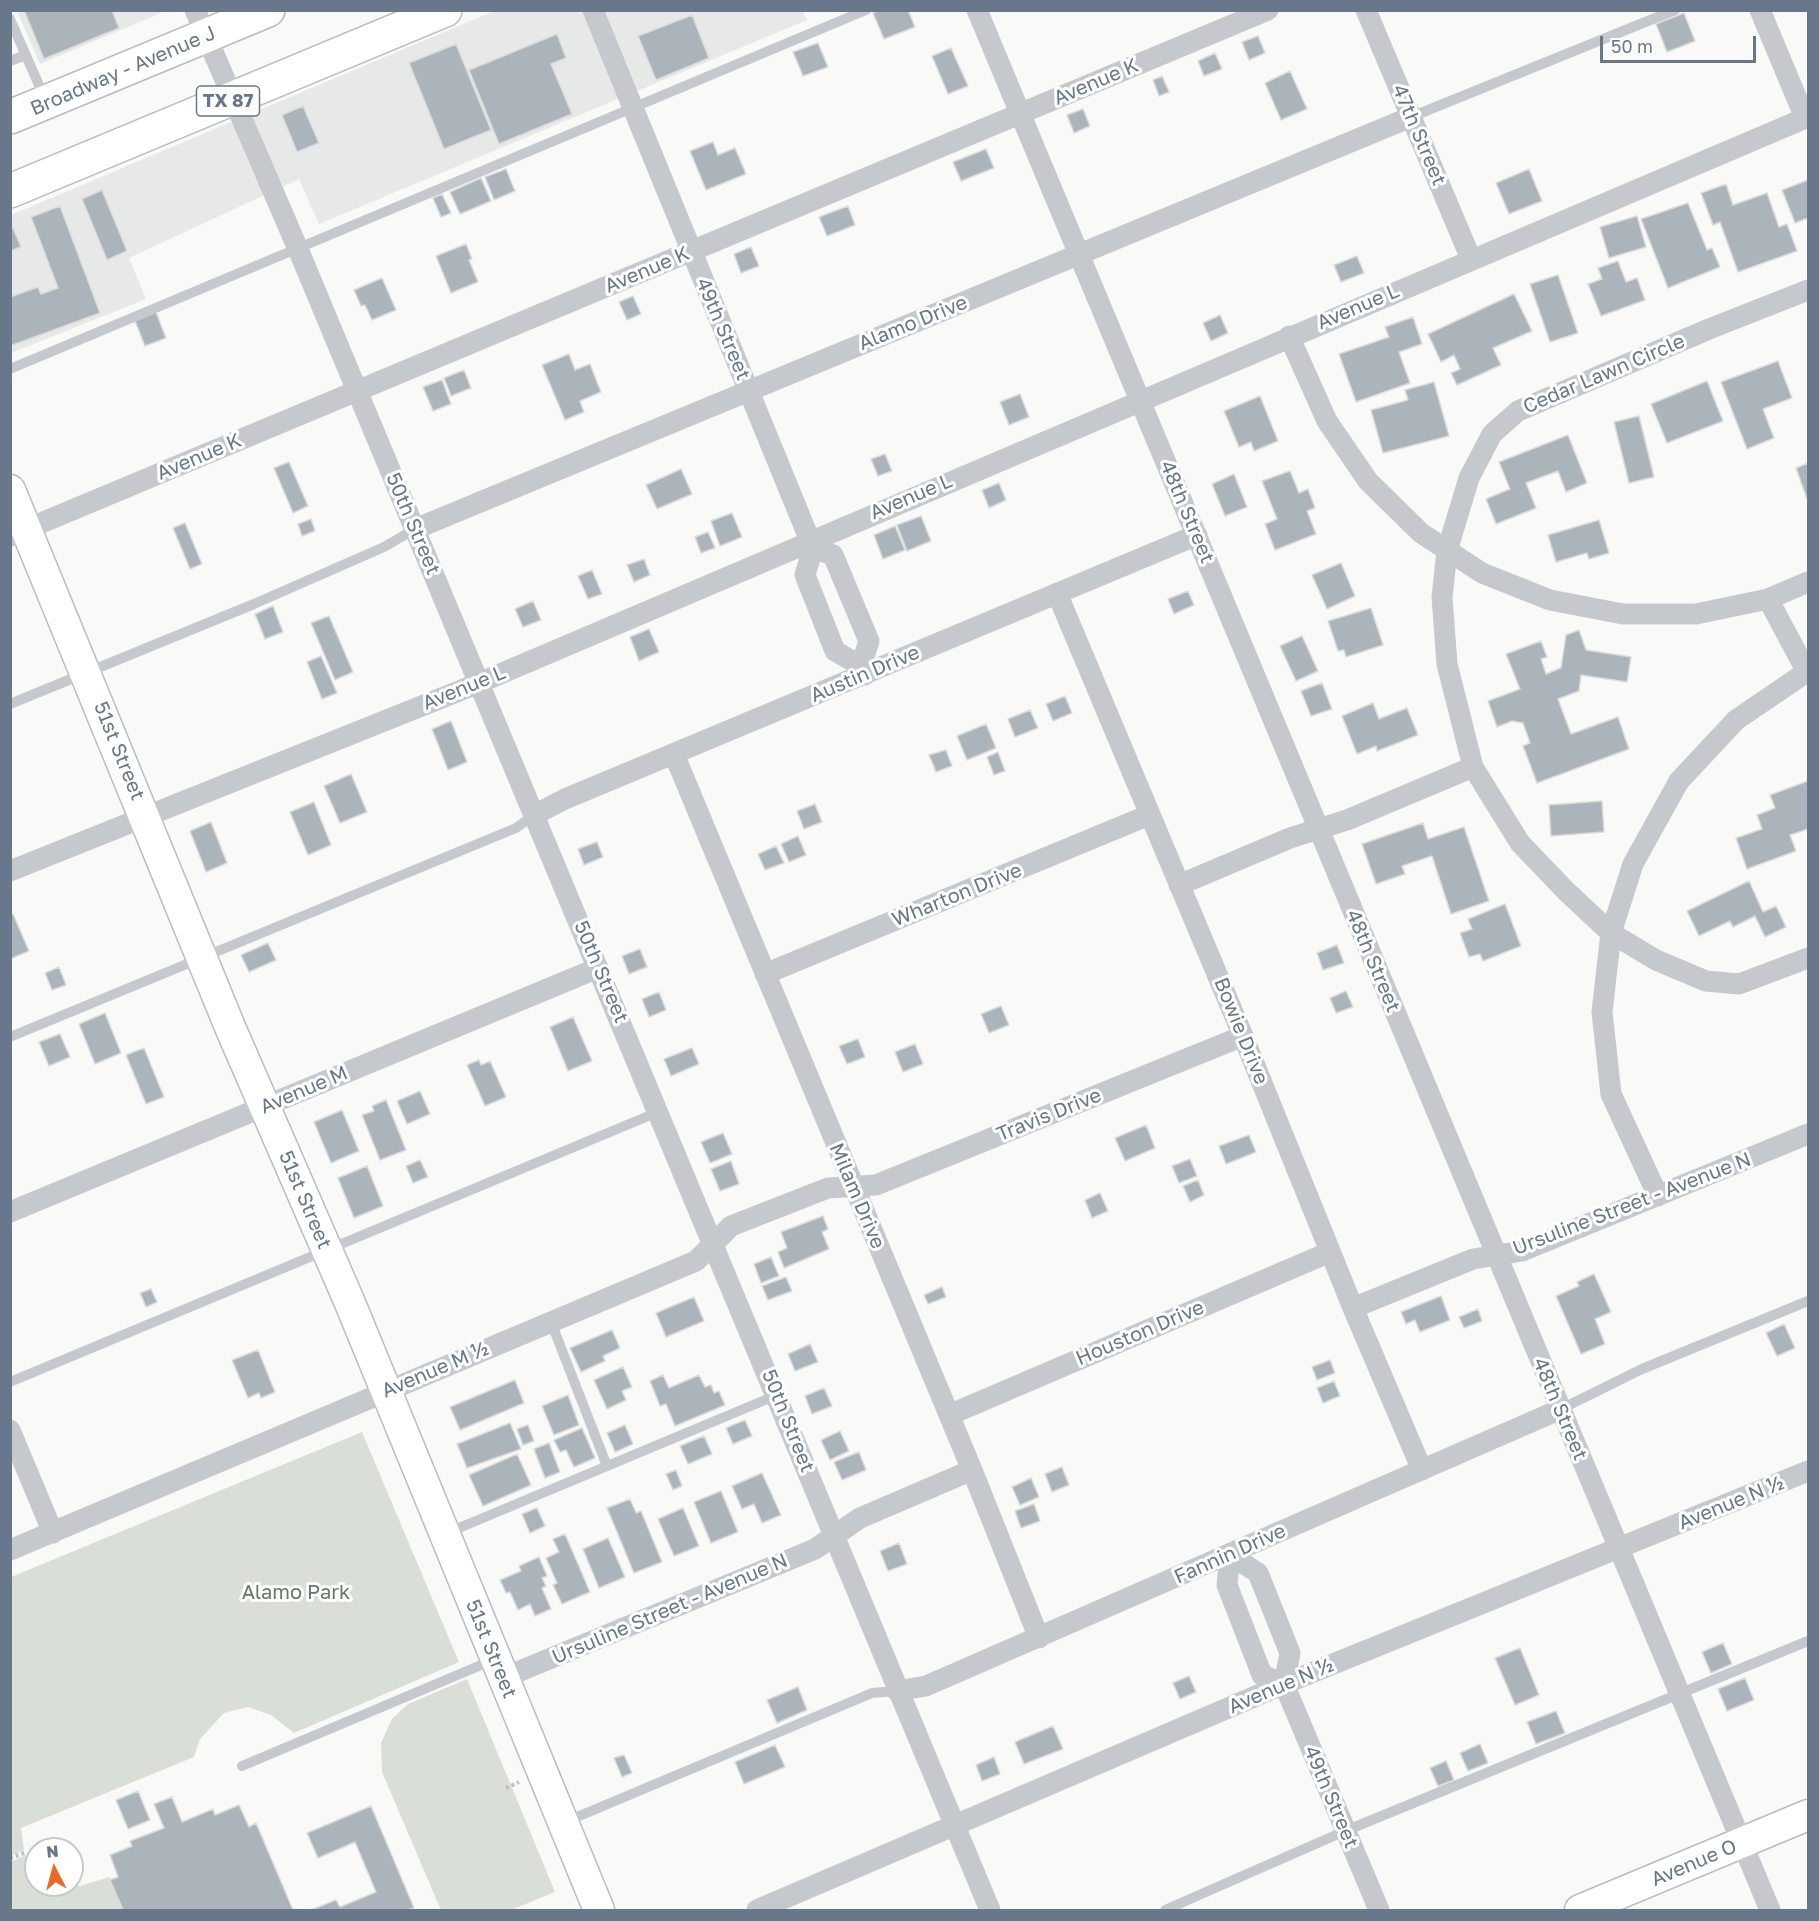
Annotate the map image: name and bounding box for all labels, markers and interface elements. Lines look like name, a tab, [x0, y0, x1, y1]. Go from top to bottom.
street label: Broadway - Avenue J	[27, 21, 219, 121]
scale bar	[1603, 24, 1759, 62]
text: 50 m	[1611, 35, 1653, 57]
street label: Avenue K	[1050, 53, 1142, 111]
street label: 47th Street	[1387, 81, 1451, 189]
road number: TX 87	[196, 86, 260, 116]
street label: Avenue K	[601, 241, 693, 299]
street label: 49th Street	[691, 274, 755, 384]
street label: Avenue L	[1313, 279, 1403, 335]
street label: Alamo Drive	[855, 290, 971, 356]
street label: Cedar Lawn Circle	[1520, 329, 1688, 419]
street label: Avenue K	[153, 428, 245, 486]
street label: 48th Street	[1155, 457, 1219, 567]
street label: 50th Street	[381, 469, 445, 579]
street label: Avenue L	[866, 469, 956, 525]
street label: Austin Drive	[807, 640, 923, 708]
street label: Avenue L	[419, 661, 509, 715]
street label: 51st Street	[88, 698, 150, 804]
street label: Wharton Drive	[889, 858, 1025, 932]
street label: 48th Street	[1341, 906, 1405, 1016]
street label: 50th Street	[569, 917, 633, 1027]
street label: Bowie Drive	[1209, 974, 1273, 1088]
street label: Avenue M	[257, 1061, 351, 1119]
street label: Travis Drive	[993, 1083, 1105, 1147]
street label: Milam Drive	[824, 1140, 890, 1252]
street label: 51st Street	[274, 1147, 336, 1253]
street label: Ursuline Street - Avenue N	[1509, 1147, 1755, 1261]
street label: Houston Drive	[1072, 1295, 1208, 1371]
street label: Avenue M ½	[378, 1337, 492, 1403]
street label: 48th Street	[1528, 1354, 1592, 1464]
street label: 50th Street	[757, 1366, 819, 1476]
street label: Avenue N ½	[1675, 1471, 1787, 1535]
street label: Fannin Drive	[1170, 1519, 1290, 1589]
street label: Ursuline Street - Avenue N	[549, 1548, 791, 1670]
park label: Alamo Park	[242, 1581, 350, 1605]
street label: 51st Street	[460, 1596, 522, 1702]
street label: Avenue N ½	[1225, 1653, 1337, 1719]
street label: 49th Street	[1299, 1742, 1363, 1852]
street label: Avenue O	[1648, 1834, 1740, 1892]
north arrow	[24, 1837, 84, 1897]
text: N	[45, 1841, 59, 1862]

